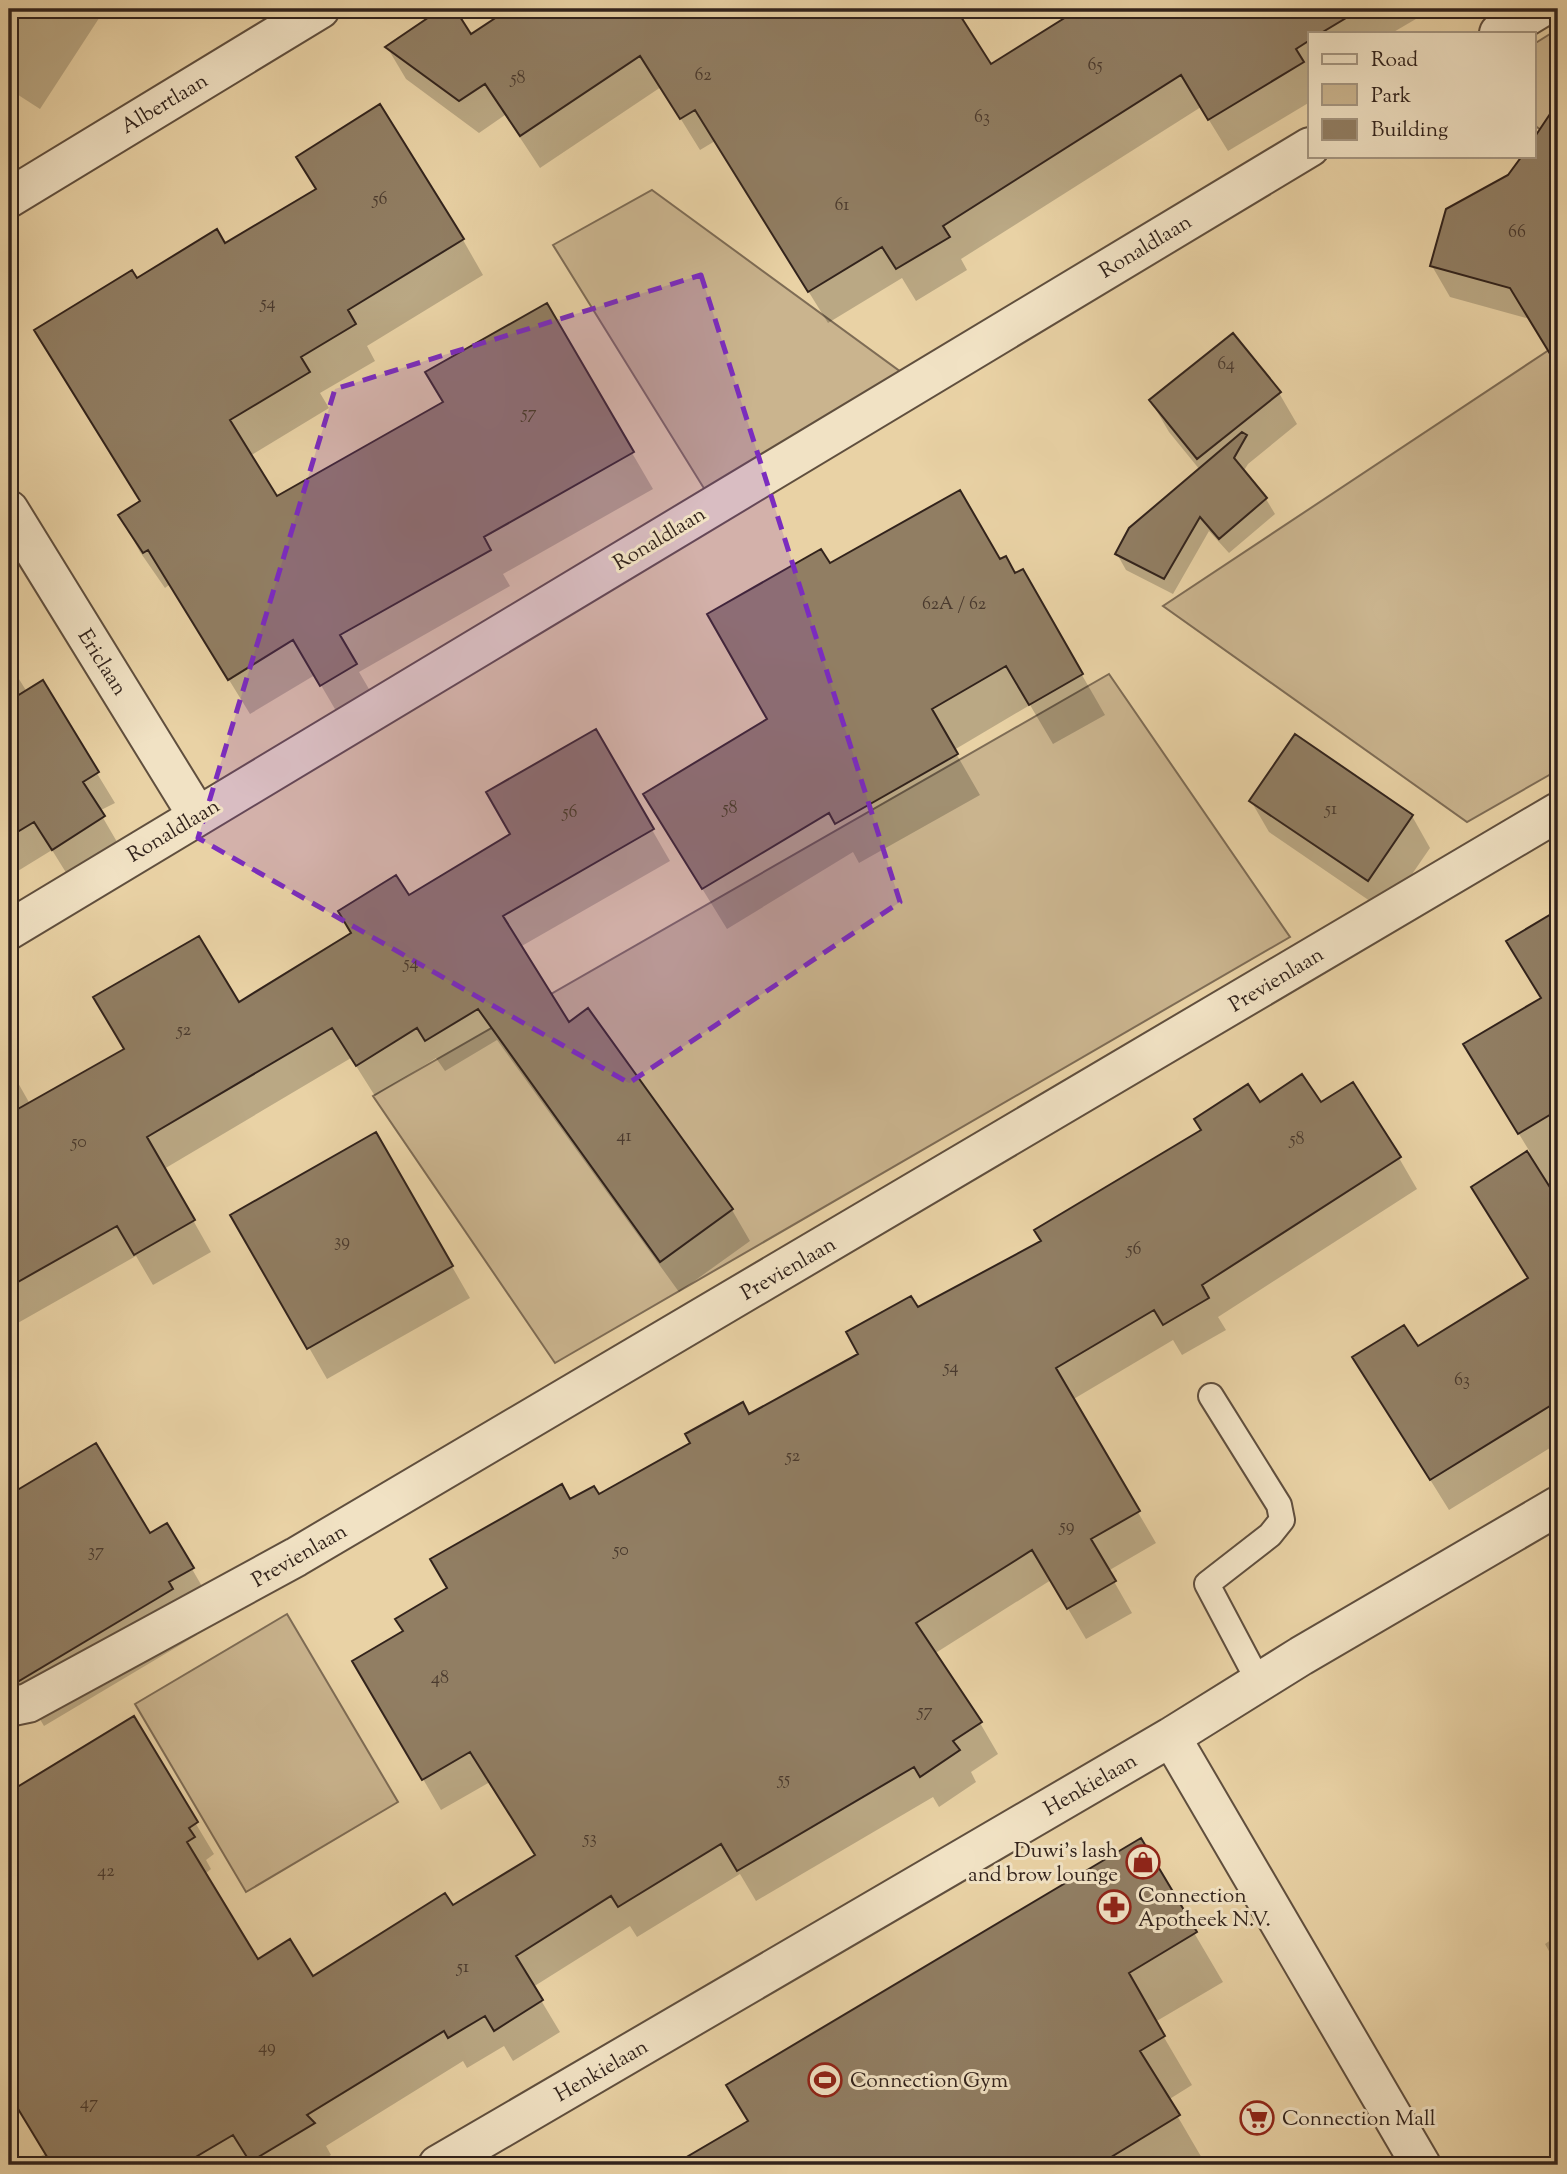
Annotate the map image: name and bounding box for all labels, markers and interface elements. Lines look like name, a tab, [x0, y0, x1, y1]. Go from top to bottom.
legend	[1308, 32, 1536, 158]
text: Road	[1371, 46, 1418, 76]
house number: 65	[1087, 53, 1103, 79]
house number: 62	[694, 63, 712, 89]
house number: 58	[509, 66, 526, 92]
street label: Albertlaan	[116, 67, 214, 143]
text: Park	[1371, 82, 1412, 112]
house number: 63	[974, 105, 990, 131]
text: Building	[1371, 116, 1448, 146]
house number: 56	[371, 187, 388, 213]
house number: 61	[835, 193, 849, 219]
street label: Ronaldlaan	[1094, 208, 1198, 287]
house number: 66	[1508, 220, 1526, 246]
house number: 54	[259, 291, 276, 317]
house number: 64	[1217, 352, 1235, 378]
house number: 57	[520, 401, 537, 427]
street label: Ronaldlaan	[608, 500, 712, 579]
house number: 62A / 62	[922, 592, 987, 618]
street label: Ericlaan	[69, 624, 133, 702]
street label: Ronaldlaan	[122, 792, 226, 871]
house number: 58	[721, 796, 738, 822]
house number: 51	[1324, 797, 1337, 823]
house number: 56	[561, 800, 578, 826]
street label: Previenlaan	[1224, 941, 1330, 1021]
house number: 54	[402, 951, 419, 977]
house number: 52	[176, 1018, 192, 1044]
house number: 41	[616, 1124, 632, 1150]
house number: 58	[1288, 1127, 1305, 1153]
house number: 50	[70, 1130, 87, 1156]
house number: 39	[334, 1229, 350, 1255]
street label: Previenlaan	[736, 1230, 842, 1309]
house number: 56	[1125, 1237, 1142, 1263]
house number: 54	[942, 1355, 959, 1381]
house number: 63	[1454, 1368, 1470, 1394]
house number: 52	[785, 1444, 801, 1470]
house number: 59	[1059, 1514, 1075, 1540]
street label: Previenlaan	[247, 1517, 353, 1596]
house number: 50	[612, 1538, 629, 1564]
house number: 37	[88, 1539, 104, 1565]
house number: 48	[431, 1666, 449, 1692]
house number: 57	[916, 1699, 933, 1725]
street label: Henkielaan	[1039, 1747, 1143, 1825]
house number: 55	[777, 1767, 790, 1793]
house number: 53	[582, 1826, 597, 1852]
place label: Duwi’s lash and brow lounge	[968, 1837, 1118, 1891]
shop icon: Duwi’s lash and brow lounge	[1124, 1843, 1162, 1881]
house number: 42	[97, 1859, 115, 1885]
place label: Connection Apotheek N.V.	[1138, 1882, 1271, 1936]
pharmacy icon: Connection Apotheek N.V.	[1095, 1888, 1133, 1926]
house number: 51	[456, 1955, 469, 1981]
street label: Henkielaan	[550, 2033, 654, 2111]
house number: 49	[258, 2035, 276, 2061]
sports icon: Connection Gym	[806, 2061, 844, 2099]
place label: Connection Gym	[850, 2067, 1008, 2097]
house number: 47	[80, 2091, 98, 2117]
supermarket icon: Connection Mall	[1238, 2099, 1276, 2137]
place label: Connection Mall	[1282, 2105, 1436, 2135]

